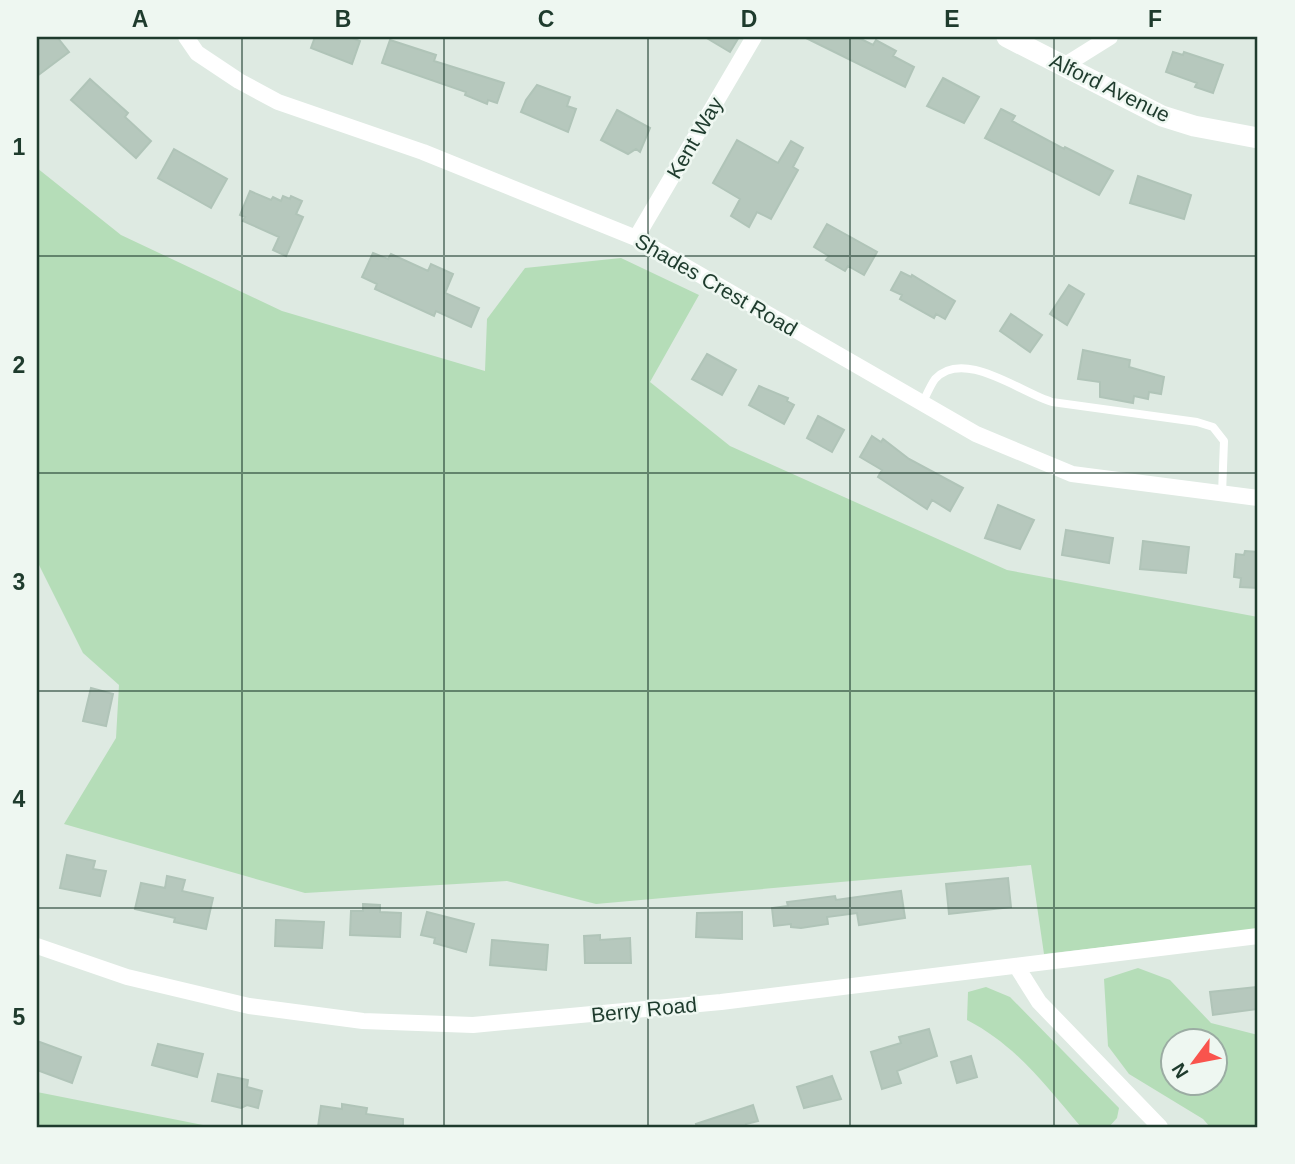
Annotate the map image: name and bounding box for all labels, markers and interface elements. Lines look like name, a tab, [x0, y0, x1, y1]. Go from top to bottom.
text: A	[132, 6, 148, 32]
text: B	[335, 6, 351, 32]
text: C	[538, 6, 554, 32]
text: D	[741, 6, 757, 32]
text: E	[944, 6, 960, 32]
text: F	[1148, 6, 1162, 32]
street label: Alford Avenue	[1047, 49, 1174, 126]
street label: Kent Way	[662, 92, 727, 183]
text: 1	[13, 134, 26, 160]
street label: Shades Crest Road	[631, 229, 801, 340]
text: 2	[13, 352, 25, 378]
text: 3	[13, 569, 25, 595]
text: 4	[13, 786, 26, 812]
street label: Berry Road	[590, 993, 698, 1026]
text: 5	[13, 1004, 26, 1030]
north arrow	[1158, 1028, 1228, 1098]
text: N	[1167, 1059, 1193, 1082]

